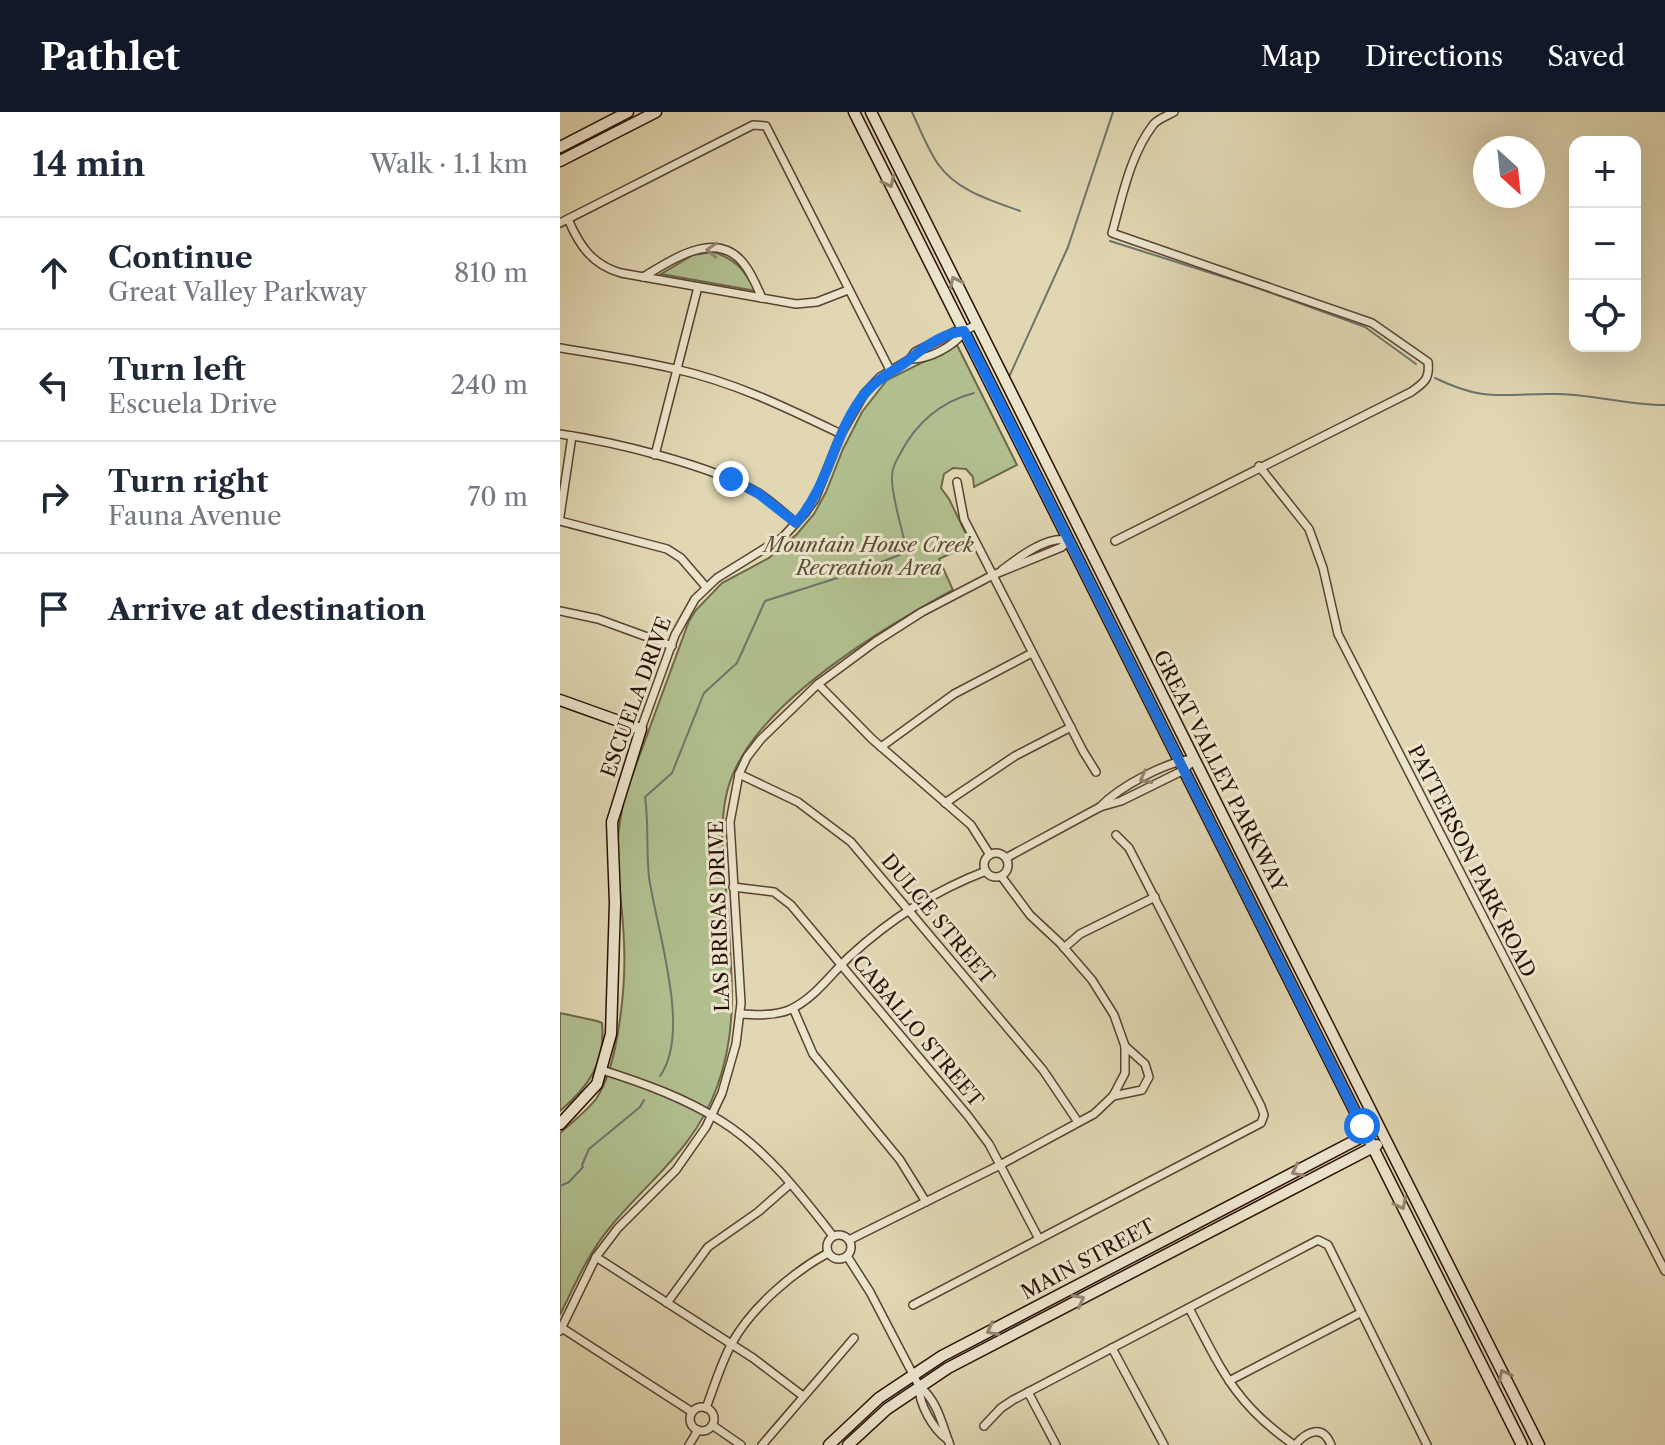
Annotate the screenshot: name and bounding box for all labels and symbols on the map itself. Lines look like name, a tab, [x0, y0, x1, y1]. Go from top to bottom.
north arrow	[1473, 136, 1545, 208]
one-way arrow	[879, 173, 895, 188]
one-way arrow	[705, 241, 717, 258]
one-way arrow	[949, 276, 965, 291]
route end	[713, 461, 749, 497]
park label: Mountain House Creek Recreation Area	[762, 533, 975, 580]
street label: ESCUELA DRIVE	[596, 613, 676, 781]
street label: GREAT VALLEY PARKWAY	[1148, 646, 1292, 897]
street label: PATTERSON PARK ROAD	[1403, 741, 1541, 981]
one-way arrow	[1139, 768, 1153, 783]
street label: LAS BRISAS DRIVE	[704, 820, 734, 1012]
street label: DULCE STREET	[876, 849, 1000, 989]
street label: CABALLO STREET	[847, 950, 989, 1112]
route start	[1344, 1108, 1380, 1144]
one-way arrow	[1290, 1161, 1305, 1176]
one-way arrow	[1392, 1196, 1407, 1211]
street label: MAIN STREET	[1017, 1214, 1159, 1304]
one-way arrow	[1070, 1295, 1085, 1310]
one-way arrow	[985, 1320, 1000, 1336]
one-way arrow	[1498, 1369, 1514, 1384]

